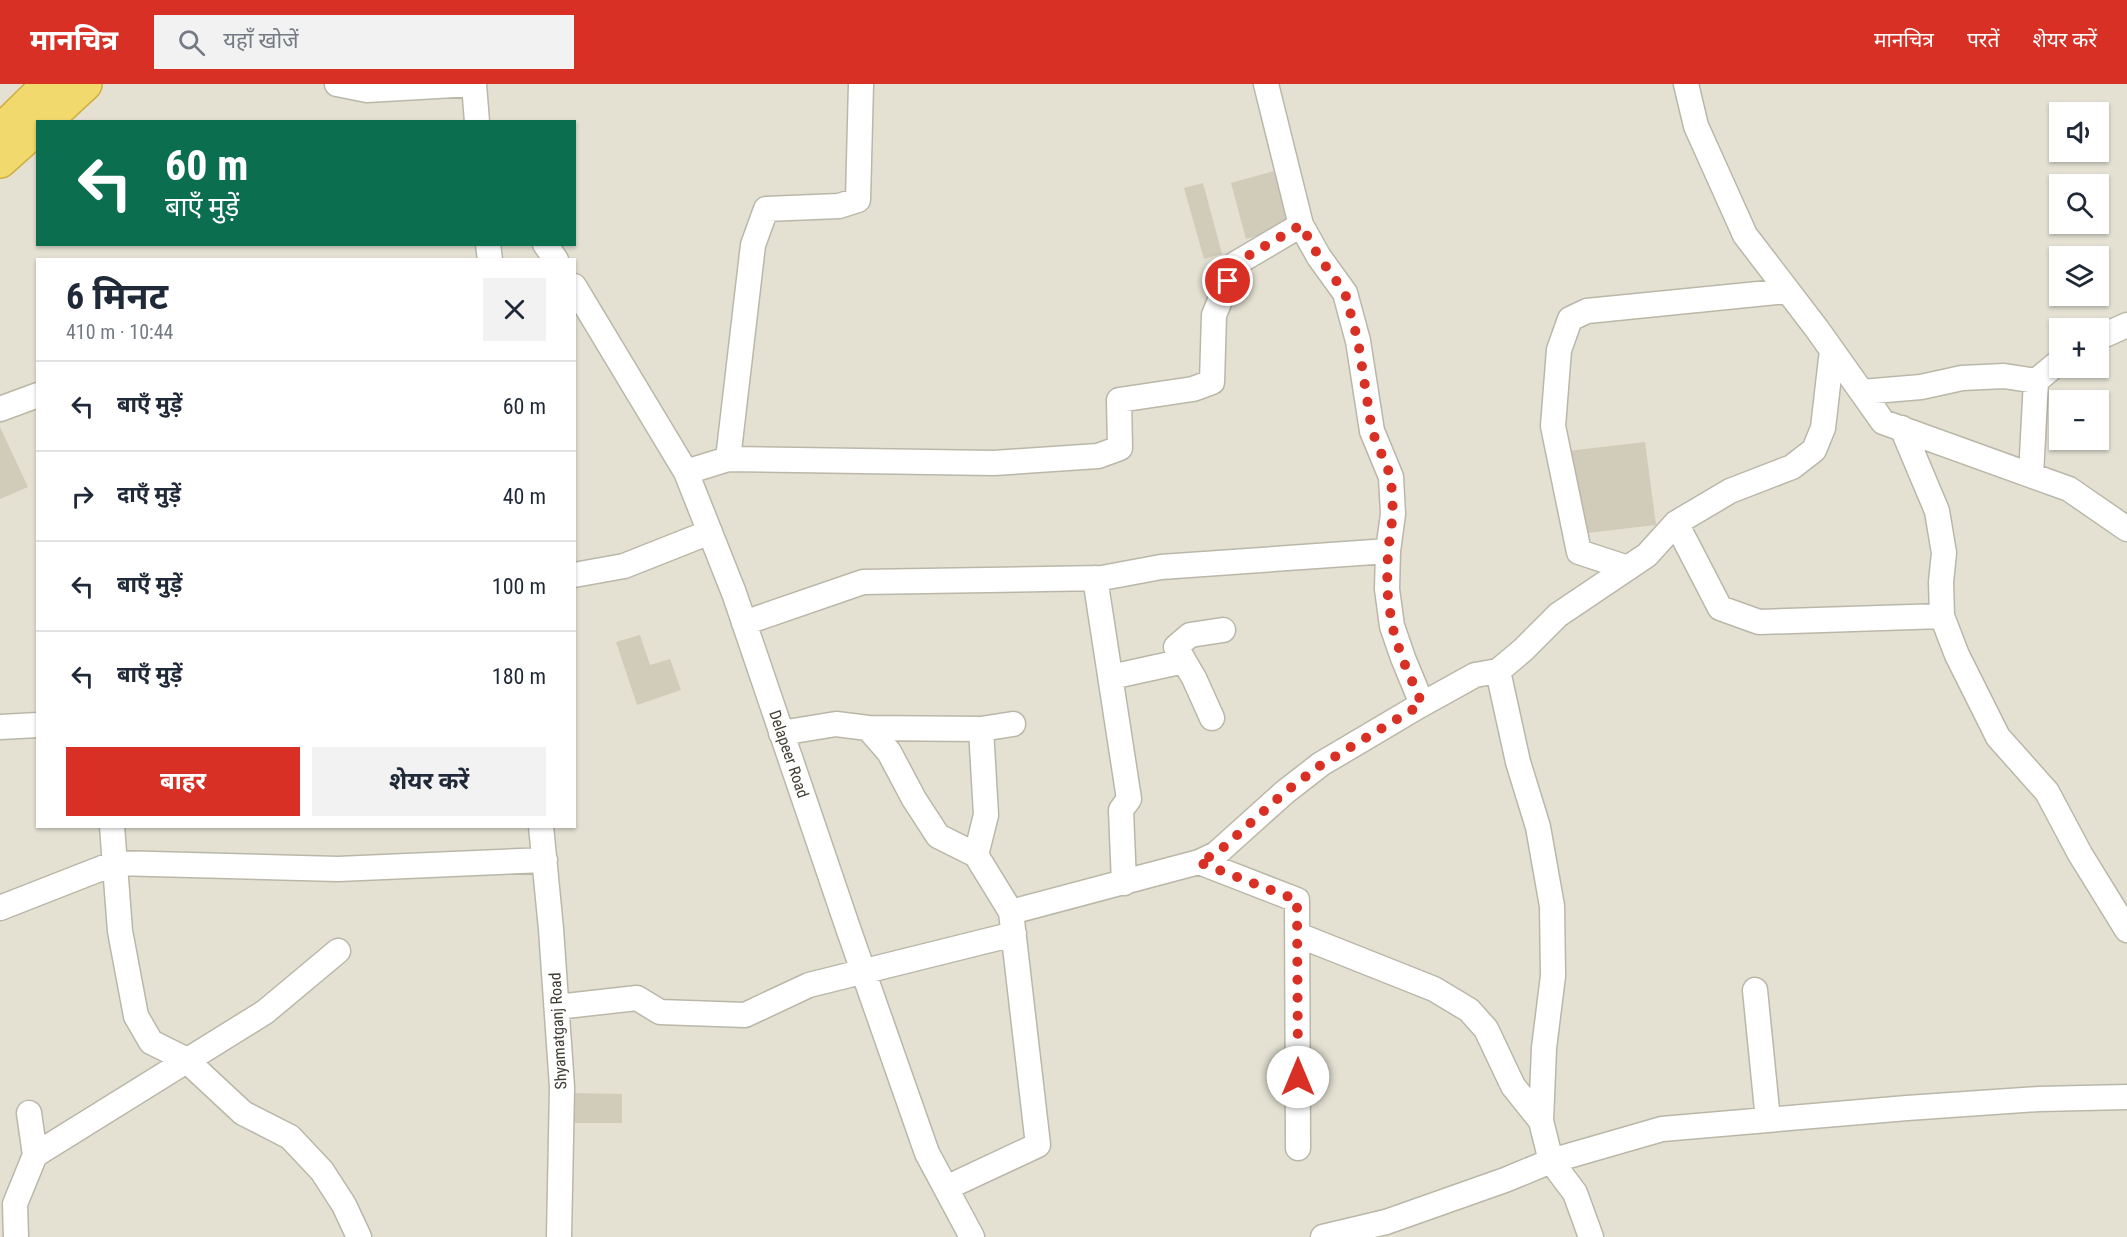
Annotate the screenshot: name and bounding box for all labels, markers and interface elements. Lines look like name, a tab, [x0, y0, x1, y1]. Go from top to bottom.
search box	[154, 15, 574, 69]
text: मानचित्र	[30, 24, 118, 57]
icon: search	[175, 26, 208, 59]
text: यहाँ खोजें	[223, 28, 298, 53]
text: मानचित्र	[1874, 28, 1934, 52]
text: परतें	[1967, 28, 1999, 52]
text: शेयर करें	[2032, 28, 2097, 52]
map controls	[2049, 102, 2109, 450]
button: sound	[2049, 102, 2109, 162]
text: 60 m	[165, 141, 248, 190]
icon: left	[66, 144, 144, 222]
button: search	[2049, 174, 2109, 234]
text: बाएँ मुड़ें	[165, 191, 239, 223]
button: layers	[2049, 246, 2109, 306]
pin	[1202, 255, 1253, 306]
icon: arrive	[1211, 264, 1244, 297]
text: 6 मिनट	[66, 276, 168, 318]
button: close	[483, 278, 546, 341]
button: +	[2049, 318, 2109, 378]
text: 410 m · 10:44	[66, 320, 173, 344]
icon: left	[66, 390, 99, 423]
button: −	[2049, 390, 2109, 450]
text: बाएँ मुड़ें	[117, 392, 182, 417]
text: 60 m	[503, 394, 546, 419]
icon: right	[66, 480, 99, 513]
text: दाएँ मुड़ें	[117, 482, 181, 507]
text: 40 m	[503, 484, 546, 509]
icon: left	[66, 570, 99, 603]
text: बाएँ मुड़ें	[117, 572, 182, 597]
text: 100 m	[492, 574, 546, 599]
icon: left	[66, 660, 99, 693]
text: बाएँ मुड़ें	[117, 662, 182, 687]
text: 180 m	[492, 664, 546, 689]
street label: Delapeer Road	[765, 708, 813, 800]
button: बाहर	[66, 747, 300, 816]
button: शेयर करें	[312, 747, 546, 816]
street label: Shyamatganj Road	[545, 972, 571, 1090]
position arrow	[1266, 1045, 1330, 1109]

